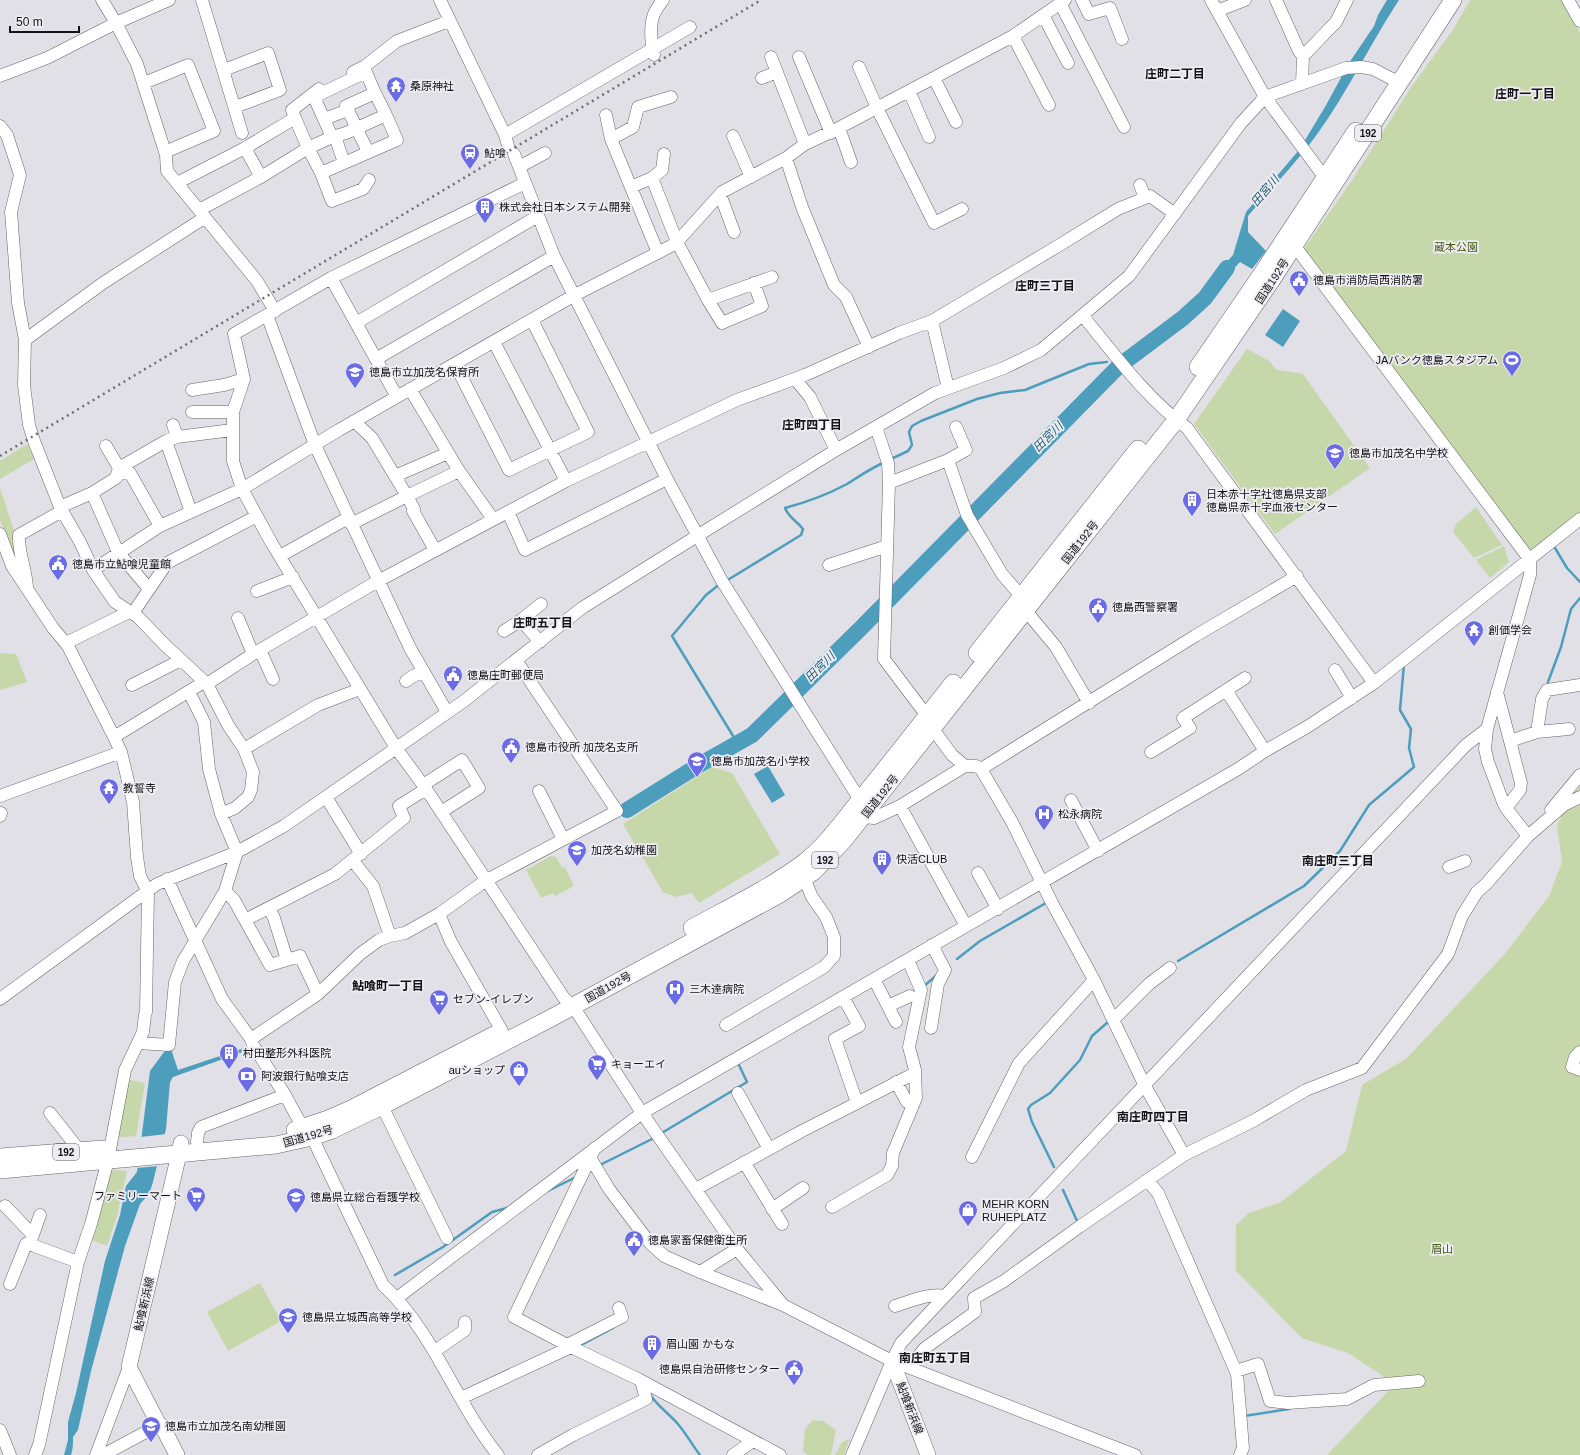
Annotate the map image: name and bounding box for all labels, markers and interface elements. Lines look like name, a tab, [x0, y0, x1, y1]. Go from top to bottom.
scale bar	[10, 8, 79, 34]
text: 50 m	[16, 15, 43, 29]
district label: 庄町二丁目	[1145, 67, 1205, 81]
temple icon: 桑原神社	[385, 75, 407, 103]
place label: 桑原神社	[410, 80, 454, 92]
district label: 庄町一丁目	[1495, 87, 1555, 101]
road number: 192	[1355, 125, 1381, 141]
station icon: 鮎喰	[459, 142, 481, 170]
place label: 鮎喰	[484, 147, 506, 159]
water label: 田宮川	[1248, 171, 1283, 209]
building icon: 株式会社日本システム開発	[474, 196, 496, 224]
place label: 株式会社日本システム開発	[499, 201, 631, 213]
park label: 蔵本公園	[1434, 241, 1478, 253]
street label: 国道192号	[1253, 256, 1291, 306]
public building icon: 徳島市消防局西消防署	[1288, 269, 1310, 297]
place label: 徳島市消防局西消防署	[1313, 274, 1423, 286]
district label: 庄町三丁目	[1015, 279, 1075, 293]
sports icon: JAバンク徳島スタジアム	[1501, 349, 1523, 377]
place label: JAバンク徳島スタジアム	[1375, 354, 1498, 366]
school or university icon: 徳島市立加茂名保育所	[344, 361, 366, 389]
place label: 徳島市立加茂名保育所	[369, 366, 480, 378]
district label: 庄町四丁目	[782, 418, 842, 432]
water label: 田宮川	[1030, 418, 1067, 455]
school or university icon: 徳島市加茂名中学校	[1324, 442, 1346, 470]
place label: 徳島市加茂名中学校	[1349, 447, 1448, 459]
place label: 日本赤十字社徳島県支部 徳島県赤十字血液センター	[1206, 488, 1338, 513]
building icon: 日本赤十字社徳島県支部 徳島県赤十字血液センター	[1181, 489, 1203, 517]
street label: 国道192号	[1059, 518, 1101, 566]
public building icon: 徳島市立鮎喰児童館	[47, 553, 69, 581]
place label: 徳島市立鮎喰児童館	[72, 558, 171, 570]
public building icon: 徳島西警察署	[1087, 596, 1109, 624]
place label: 徳島西警察署	[1112, 601, 1178, 613]
district label: 庄町五丁目	[513, 616, 573, 630]
temple icon: 創価学会	[1463, 619, 1485, 647]
place label: 創価学会	[1488, 624, 1532, 636]
water label: 田宮川	[802, 648, 839, 685]
public building icon: 徳島庄町郵便局	[442, 664, 464, 692]
place label: 徳島庄町郵便局	[467, 669, 544, 681]
public building icon: 徳島市役所 加茂名支所	[500, 736, 522, 764]
place label: 徳島市役所 加茂名支所	[525, 741, 639, 753]
school or university icon: 徳島市加茂名小学校	[686, 750, 708, 778]
place label: 徳島市加茂名小学校	[711, 755, 810, 767]
street label: 国道192号	[859, 772, 901, 820]
temple icon: 教誓寺	[98, 777, 120, 805]
place label: 教誓寺	[123, 782, 156, 794]
hospital icon: 松永病院	[1033, 803, 1055, 831]
place label: 松永病院	[1058, 808, 1102, 820]
school or university icon: 加茂名幼稚園	[566, 839, 588, 867]
place label: 加茂名幼稚園	[591, 844, 657, 856]
building icon: 快活CLUB	[871, 848, 893, 876]
road number: 192	[812, 852, 838, 868]
place label: 快活CLUB	[896, 853, 947, 865]
district label: 南庄町三丁目	[1302, 854, 1374, 868]
street label: 国道192号	[583, 969, 633, 1005]
hospital icon: 三木達病院	[664, 978, 686, 1006]
district label: 鮎喰町一丁目	[352, 979, 424, 993]
place label: 三木達病院	[689, 983, 744, 995]
supermarket icon: セブン-イレブン	[428, 988, 450, 1016]
place label: セブン-イレブン	[453, 993, 534, 1005]
building icon: 村田整形外科医院	[218, 1042, 240, 1070]
place label: 村田整形外科医院	[243, 1047, 331, 1059]
supermarket icon: キョーエイ	[586, 1053, 608, 1081]
place label: キョーエイ	[611, 1058, 666, 1070]
shop icon: auショップ	[508, 1059, 530, 1087]
place label: auショップ	[449, 1064, 505, 1076]
bank icon: 阿波銀行鮎喰支店	[236, 1065, 258, 1093]
place label: 阿波銀行鮎喰支店	[261, 1070, 349, 1082]
district label: 南庄町四丁目	[1117, 1110, 1189, 1124]
street label: 国道192号	[282, 1123, 334, 1149]
road number: 192	[53, 1144, 79, 1160]
supermarket icon: ファミリーマート	[185, 1185, 207, 1213]
school or university icon: 徳島県立総合看護学校	[285, 1186, 307, 1214]
place label: ファミリーマート	[94, 1190, 182, 1202]
place label: 徳島県立総合看護学校	[310, 1191, 420, 1203]
place label: MEHR KORN RUHEPLATZ	[982, 1198, 1049, 1223]
shop icon: MEHR KORN RUHEPLATZ	[957, 1199, 979, 1227]
public building icon: 徳島家畜保健衛生所	[623, 1229, 645, 1257]
place label: 徳島家畜保健衛生所	[648, 1234, 748, 1246]
park label: 眉山	[1431, 1243, 1453, 1255]
street label: 鮎喰新浜線	[132, 1276, 156, 1332]
school or university icon: 徳島県立城西高等学校	[277, 1306, 299, 1334]
place label: 徳島県立城西高等学校	[302, 1311, 412, 1323]
building icon: 眉山園 かもな	[641, 1333, 663, 1361]
place label: 眉山園 かもな	[666, 1338, 735, 1350]
district label: 南庄町五丁目	[899, 1351, 971, 1365]
public building icon: 徳島県自治研修センター	[783, 1358, 805, 1386]
place label: 徳島県自治研修センター	[659, 1363, 780, 1375]
street label: 鮎喰新浜線	[895, 1380, 925, 1436]
school or university icon: 徳島市立加茂名南幼稚園	[140, 1415, 162, 1443]
place label: 徳島市立加茂名南幼稚園	[165, 1420, 286, 1432]

